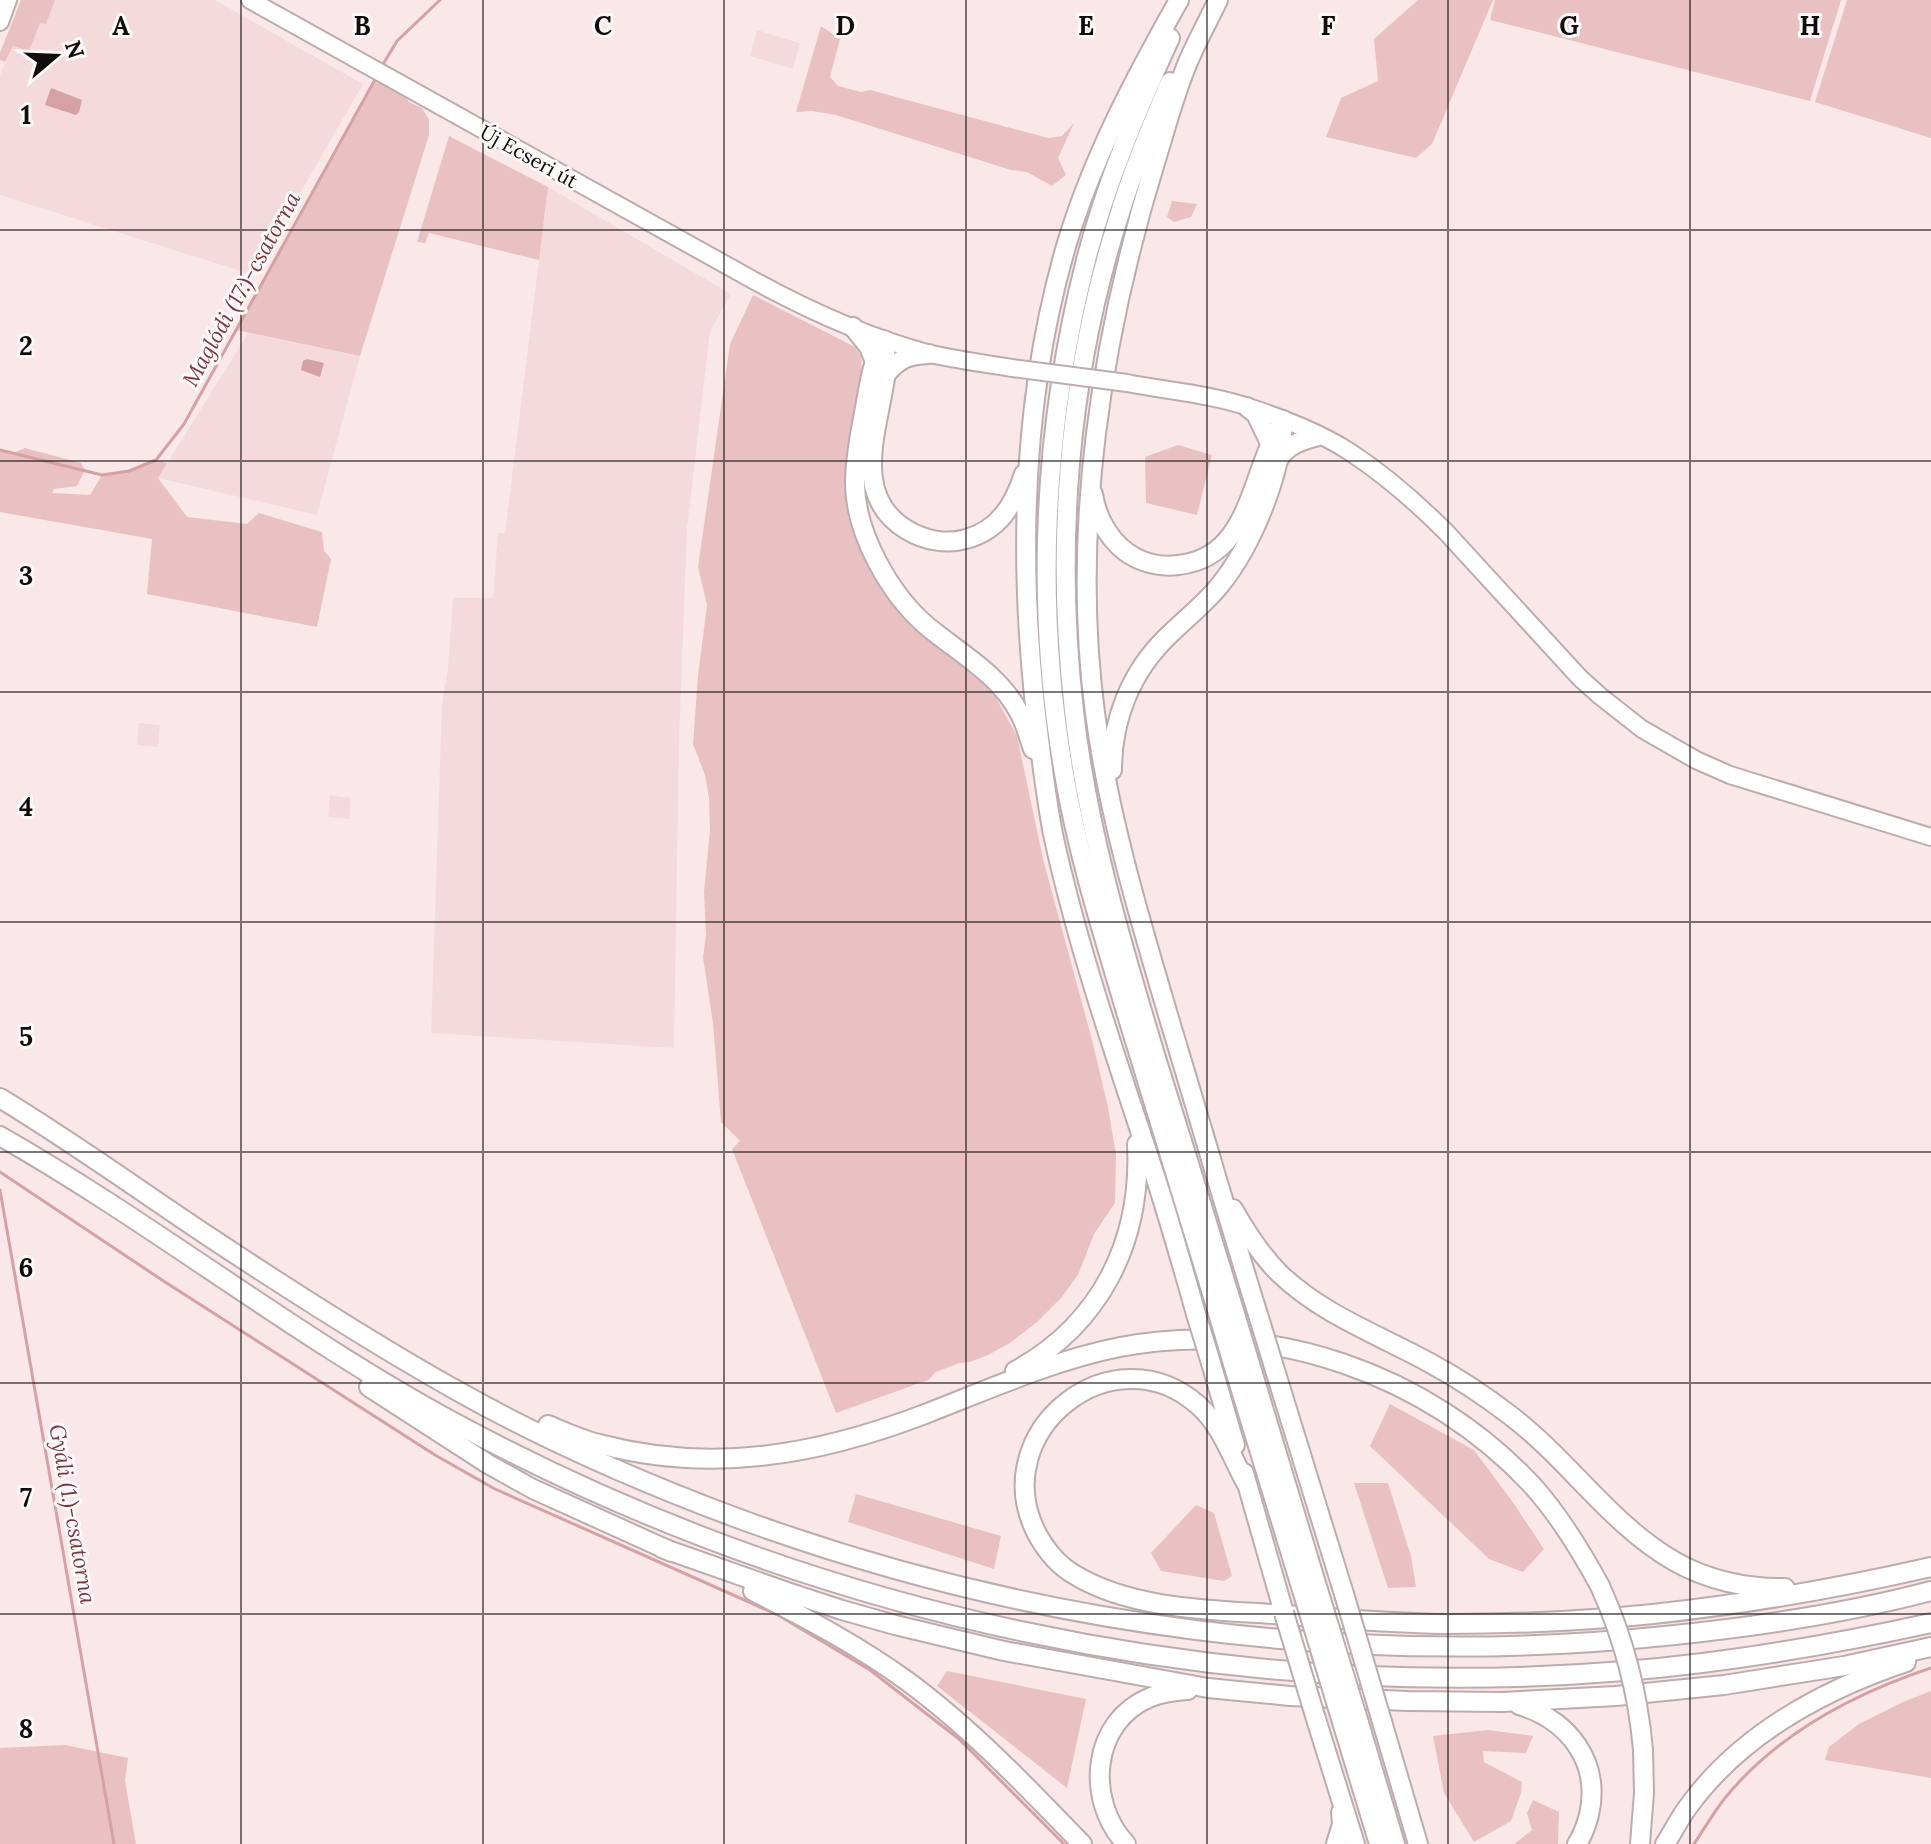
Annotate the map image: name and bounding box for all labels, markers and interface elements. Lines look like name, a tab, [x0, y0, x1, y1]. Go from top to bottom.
text: A	[112, 9, 130, 42]
text: B	[353, 9, 371, 42]
text: C	[594, 9, 612, 42]
text: D	[835, 9, 855, 42]
text: E	[1078, 9, 1094, 42]
text: F	[1321, 9, 1336, 42]
text: G	[1559, 9, 1579, 42]
text: H	[1800, 9, 1820, 42]
north arrow	[16, 16, 96, 96]
text: N	[59, 37, 91, 62]
text: 1	[21, 98, 31, 131]
street label: Új Ecseri út	[476, 119, 582, 193]
water label: Maglódi (17.)-csatorna	[176, 186, 307, 391]
text: 2	[19, 329, 33, 362]
text: 3	[19, 559, 33, 592]
text: 4	[19, 790, 33, 823]
text: 5	[19, 1020, 33, 1053]
text: 6	[19, 1251, 33, 1284]
water label: Gyáli (1.)-csatorna	[43, 1422, 103, 1607]
text: 7	[20, 1481, 32, 1514]
text: 8	[19, 1712, 33, 1745]

